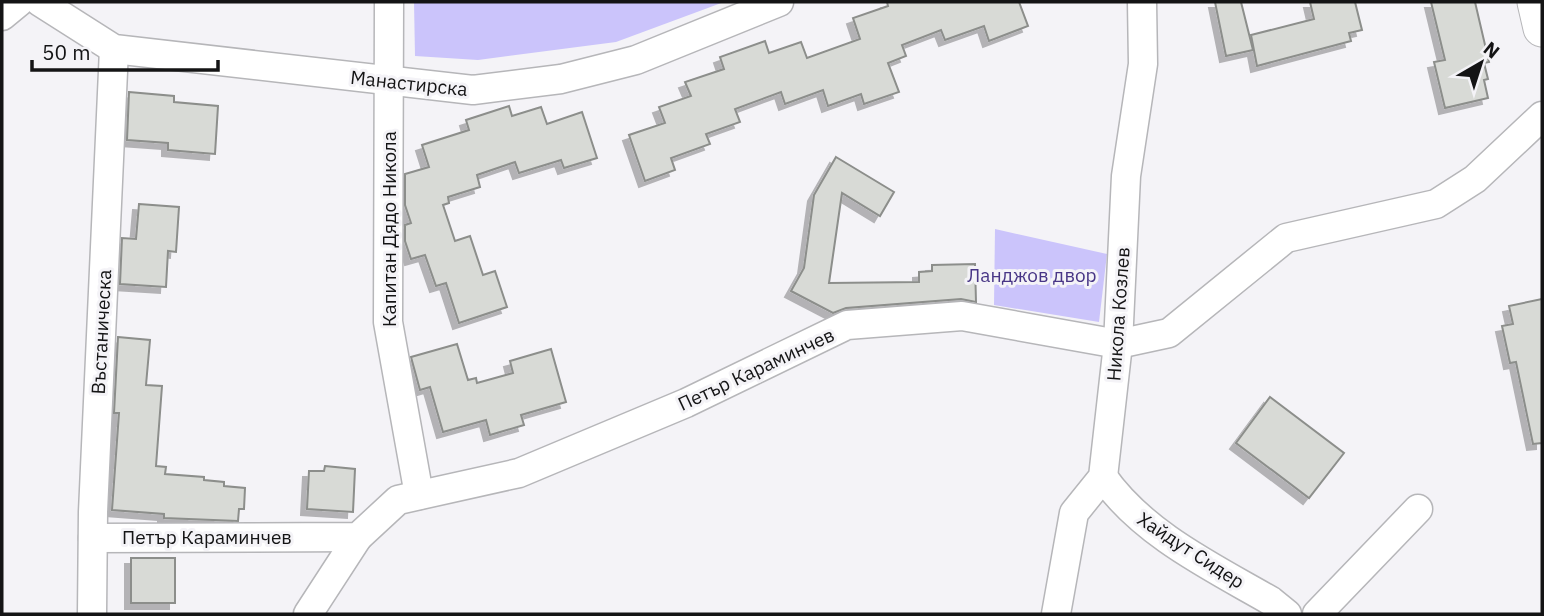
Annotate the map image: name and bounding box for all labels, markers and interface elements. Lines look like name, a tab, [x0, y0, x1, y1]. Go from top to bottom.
scale bar	[32, 28, 217, 72]
north arrow	[1446, 28, 1516, 98]
text: N	[1479, 36, 1505, 63]
text: 50 m	[42, 38, 91, 66]
street label: Манастирска	[349, 65, 469, 101]
street label: Капитан Дядо Никола	[377, 131, 401, 327]
street label: Никола Козлев	[1101, 246, 1135, 382]
park label: Ланджов двор	[967, 263, 1097, 287]
street label: Въстаническа	[86, 269, 116, 395]
street label: Петър Караминчев	[674, 322, 838, 416]
street label: Хайдут Сидер	[1133, 506, 1249, 594]
street label: Петър Караминчев	[122, 525, 292, 549]

